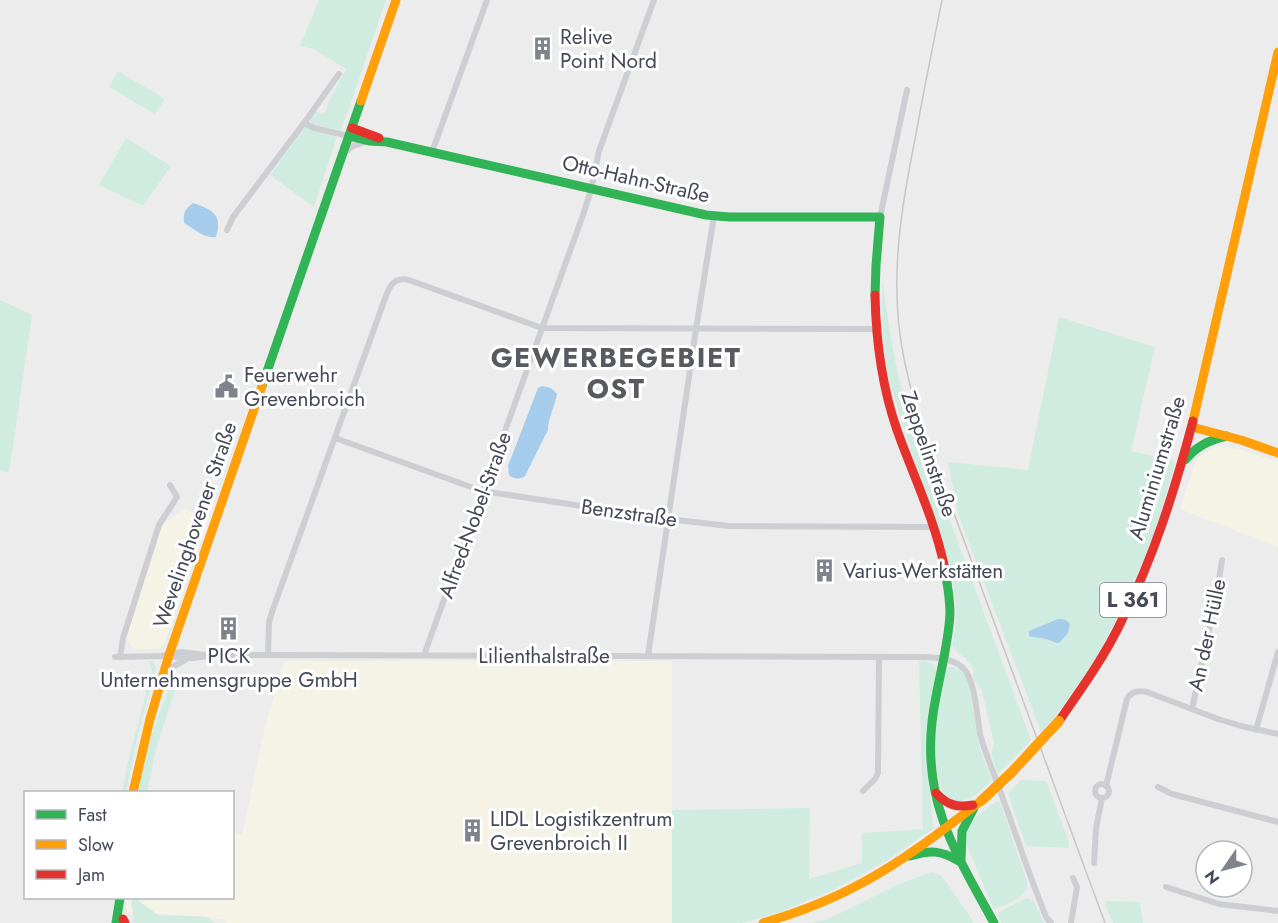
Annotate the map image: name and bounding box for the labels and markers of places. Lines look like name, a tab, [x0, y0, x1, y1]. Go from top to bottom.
place label: Relive Point Nord	[560, 22, 657, 76]
building icon: Relive Point Nord	[529, 36, 555, 62]
place label: Feuerwehr Grevenbroich	[244, 360, 365, 414]
public building icon: Feuerwehr Grevenbroich	[213, 374, 239, 400]
place label: Varius-Werkstätten	[843, 556, 1003, 586]
building icon: Varius-Werkstätten	[812, 558, 838, 584]
building icon: PICK Unternehmensgruppe GmbH	[216, 615, 242, 641]
place label: PICK Unternehmensgruppe GmbH	[100, 641, 358, 695]
place label: LIDL Logistikzentrum Grevenbroich II	[490, 804, 673, 858]
building icon: LIDL Logistikzentrum Grevenbroich II	[459, 818, 485, 844]

